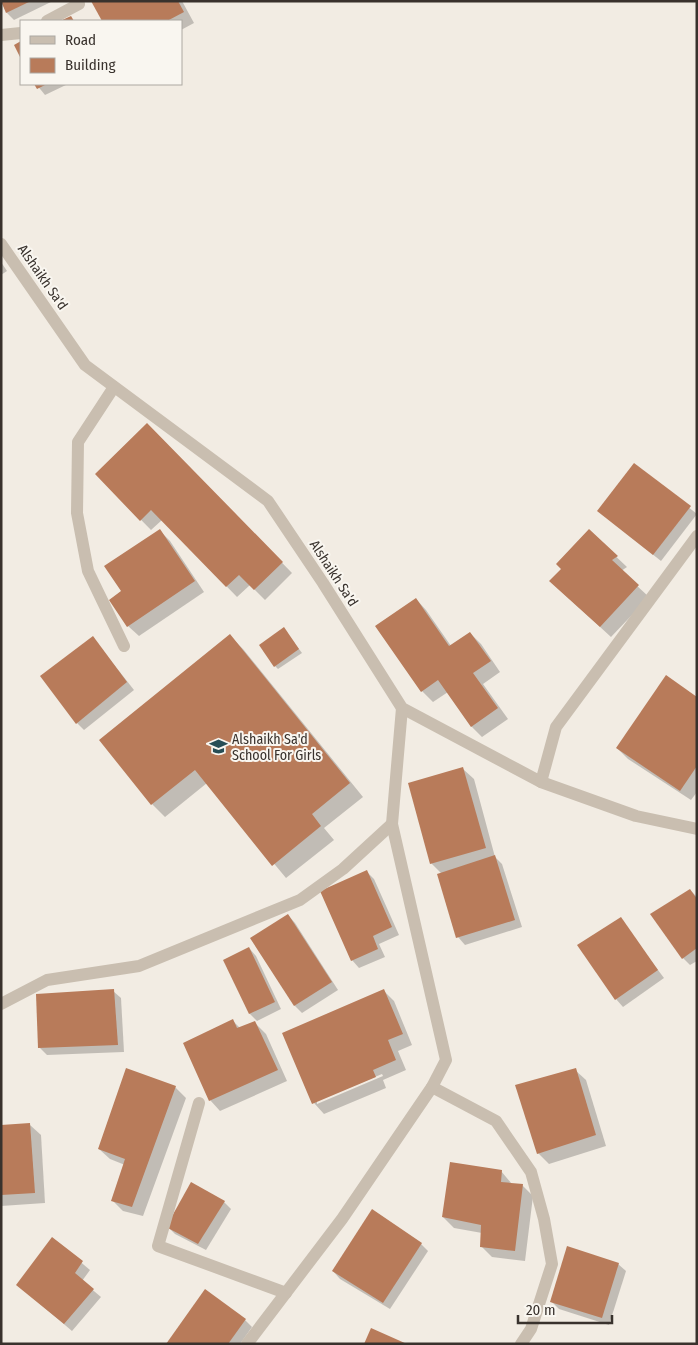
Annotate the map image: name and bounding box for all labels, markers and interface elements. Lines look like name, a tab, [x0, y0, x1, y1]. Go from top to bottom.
legend	[20, 20, 182, 85]
text: Road	[65, 31, 96, 49]
text: Building	[65, 56, 116, 74]
street label: Alshaikh Sa'd	[14, 241, 71, 313]
street label: Alshaikh Sa'd	[306, 537, 361, 610]
place label: Alshaikh Sa'd School For Girls	[232, 731, 321, 764]
school or university icon: Alshaikh Sa'd School For Girls	[208, 737, 228, 757]
scale bar	[518, 1292, 612, 1324]
text: 20 m	[526, 1301, 556, 1319]

